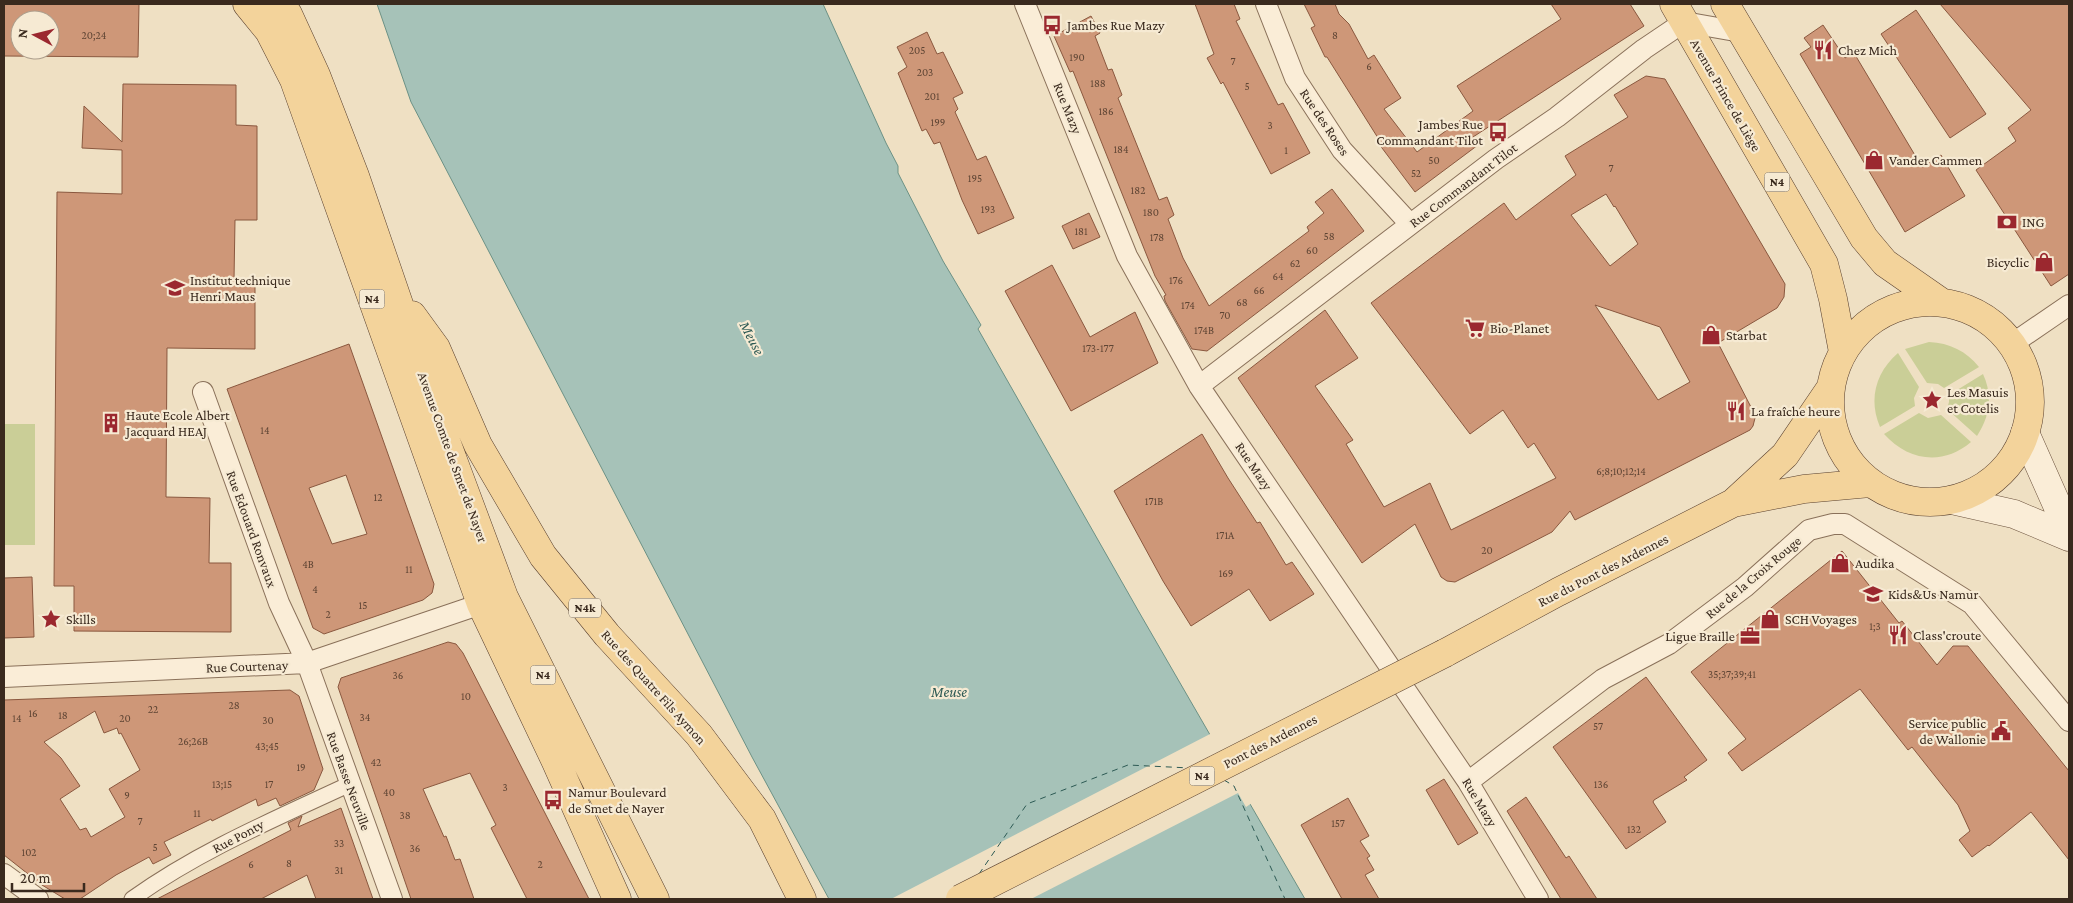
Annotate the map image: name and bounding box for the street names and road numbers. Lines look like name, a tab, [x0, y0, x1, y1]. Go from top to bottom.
street label: Avenue Prince de Liège	[1687, 36, 1765, 154]
street label: Rue Mazy	[1050, 80, 1086, 137]
street label: Rue des Roses	[1297, 86, 1353, 158]
street label: Rue Commandant Tilot	[1406, 139, 1520, 231]
road number: N4	[1764, 172, 1790, 192]
road number: N4	[360, 290, 384, 308]
street label: Avenue Comte de Smet de Nayer	[415, 370, 491, 544]
street label: Rue Mazy	[1232, 439, 1276, 493]
street label: Rue Edouard Ronvaux	[223, 468, 281, 590]
street label: Rue du Pont des Ardennes	[1535, 530, 1671, 610]
street label: Rue de la Croix Rouge	[1702, 532, 1804, 622]
road number: N4k	[569, 598, 601, 618]
street label: Rue des Quatre Fils Aymon	[598, 626, 710, 748]
street label: Rue Courtenay	[206, 657, 289, 675]
road number: N4	[530, 666, 556, 684]
street label: Pont des Ardennes	[1220, 710, 1320, 772]
street label: Rue Basse Neuville	[324, 729, 374, 833]
road number: N4	[1190, 766, 1214, 786]
street label: Rue Mazy	[1459, 775, 1501, 830]
street label: Rue Ponty	[210, 816, 267, 856]

